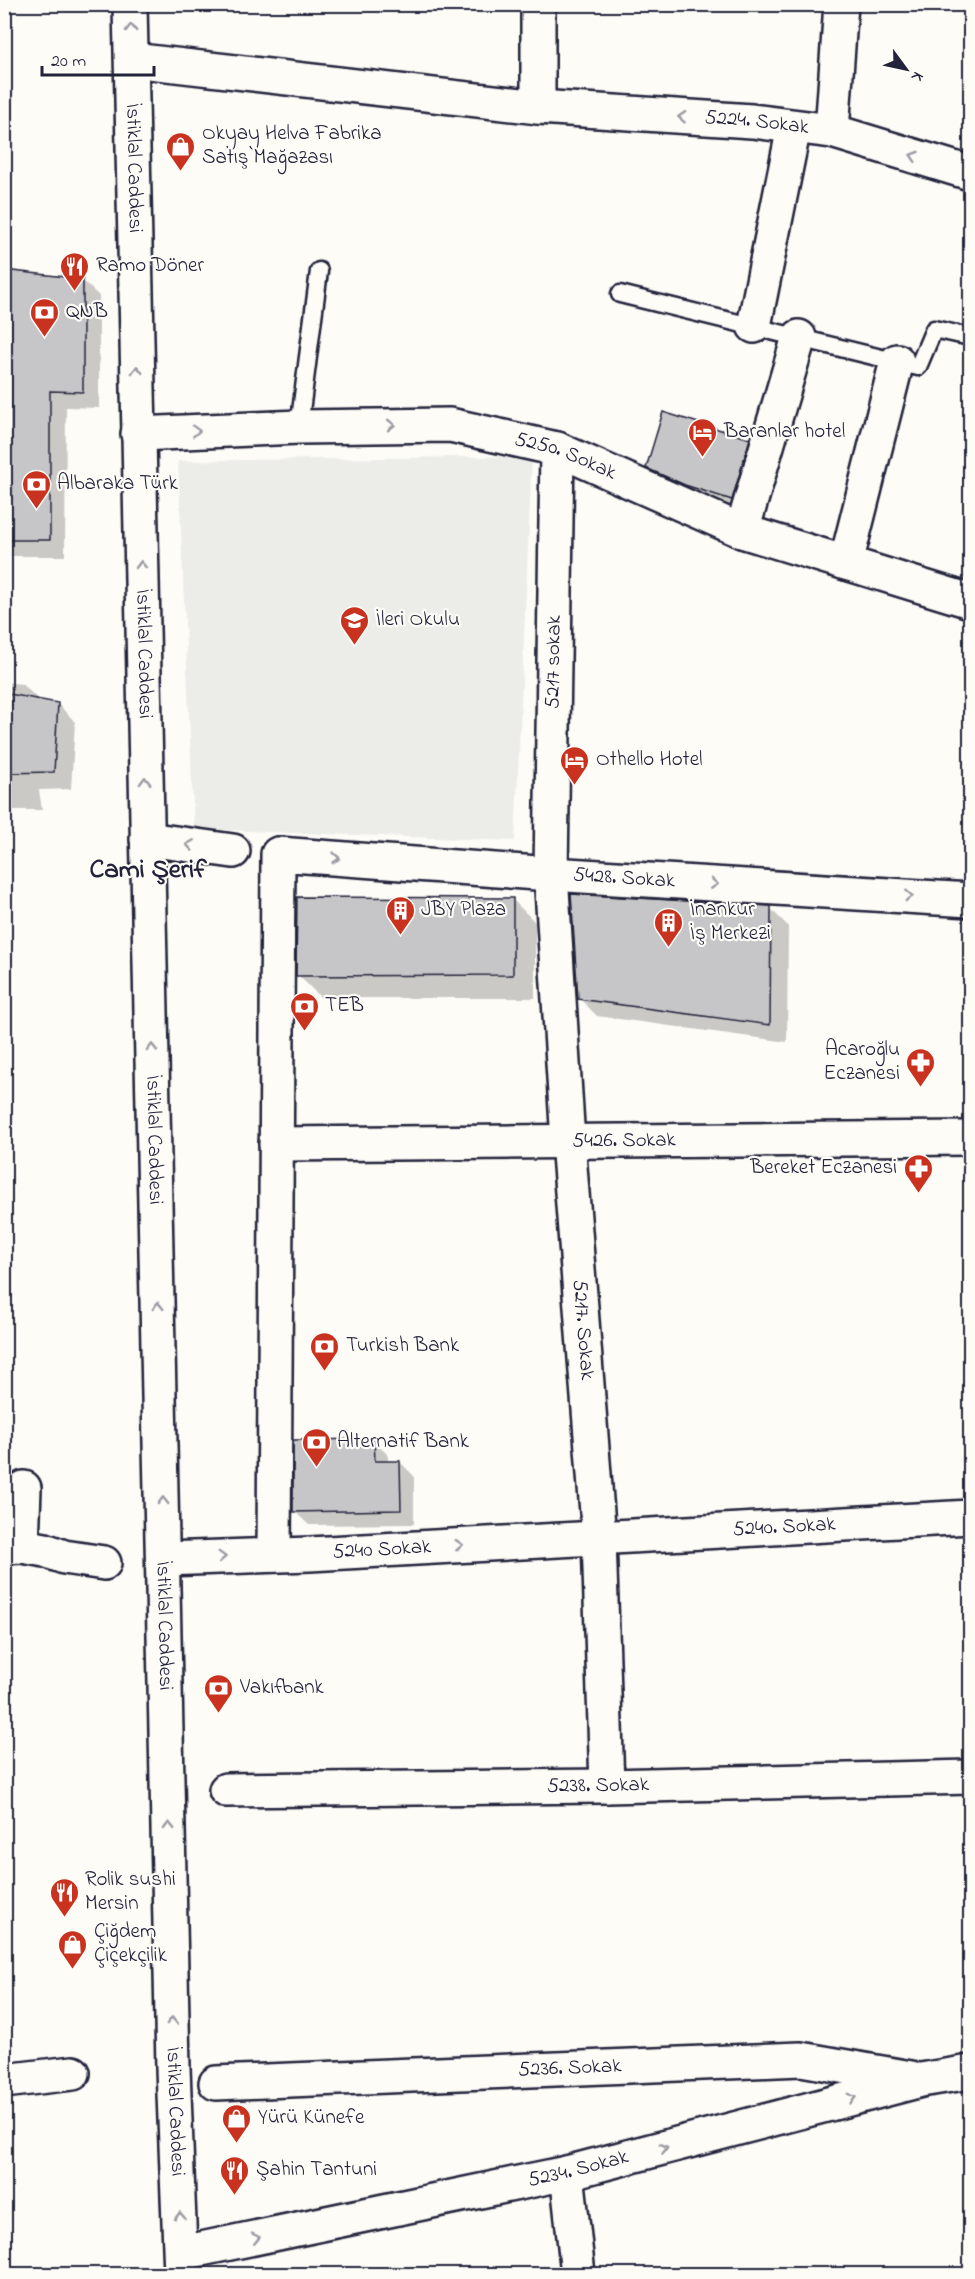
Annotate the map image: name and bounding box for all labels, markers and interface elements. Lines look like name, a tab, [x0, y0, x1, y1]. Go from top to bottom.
one-way arrow	[125, 23, 137, 32]
scale bar	[42, 39, 154, 77]
north arrow	[876, 39, 936, 99]
text: 20 m	[51, 49, 86, 75]
text: K	[904, 66, 929, 87]
street label: İstiklal Caddesi	[117, 103, 150, 233]
street label: 5224. Sokak	[704, 103, 811, 143]
one-way arrow	[677, 110, 686, 123]
place label: Okyay Helva Fabrika Satış Mağazası	[202, 119, 382, 175]
shop icon: Okyay Helva Fabrika Satış Mağazası	[165, 130, 197, 172]
one-way arrow	[910, 151, 920, 163]
restaurant icon: Ramo Döner	[59, 250, 91, 292]
place label: Ramo Döner	[96, 251, 205, 281]
bank icon: QNB	[29, 296, 61, 338]
place label: QNB	[66, 297, 108, 327]
one-way arrow	[131, 365, 143, 374]
hotel icon: Baranlar hotel	[687, 416, 719, 458]
place label: Baranlar hotel	[723, 417, 845, 447]
one-way arrow	[387, 419, 396, 431]
one-way arrow	[192, 425, 201, 438]
street label: 5250. Sokak	[512, 425, 622, 489]
bank icon: Albaraka Türk	[20, 468, 52, 510]
place label: Albaraka Türk	[57, 469, 179, 499]
one-way arrow	[135, 560, 147, 569]
street label: İstiklal Caddesi	[127, 589, 160, 719]
school or university icon: İleri Okulu	[339, 604, 371, 646]
place label: İleri Okulu	[376, 605, 460, 635]
street label: 5217 sokak	[538, 614, 570, 709]
hotel icon: Othello Hotel	[559, 744, 591, 786]
place label: Othello Hotel	[596, 745, 703, 775]
one-way arrow	[139, 776, 152, 785]
one-way arrow	[185, 839, 195, 851]
district label: Cami Şerif	[89, 851, 207, 890]
one-way arrow	[331, 851, 340, 864]
street label: 5428. Sokak	[572, 860, 677, 897]
one-way arrow	[709, 878, 718, 891]
one-way arrow	[904, 890, 913, 903]
building icon: JBY Plaza	[384, 894, 416, 936]
place label: JBY Plaza	[421, 895, 506, 925]
place label: İnankur İş Merkezi	[690, 895, 771, 949]
building icon: İnankur İş Merkezi	[653, 906, 685, 948]
bank icon: TEB	[288, 990, 320, 1032]
place label: TEB	[325, 991, 364, 1021]
place label: Acaroğlu Eczanesi	[824, 1035, 900, 1089]
one-way arrow	[145, 1043, 158, 1052]
pharmacy icon: Acaroğlu Eczanesi	[905, 1046, 937, 1088]
street label: İstiklal Caddesi	[137, 1075, 170, 1205]
street label: 5426. Sokak	[572, 1126, 677, 1156]
pharmacy icon: Bereket Eczanesi	[902, 1152, 934, 1194]
place label: Bereket Eczanesi	[749, 1153, 897, 1183]
street label: 5217. Sokak	[564, 1278, 602, 1382]
one-way arrow	[152, 1301, 164, 1310]
bank icon: Turkish Bank	[309, 1330, 341, 1372]
place label: Turkish Bank	[346, 1331, 460, 1361]
bank icon: Alternatif Bank	[300, 1426, 332, 1468]
place label: Alternatif Bank	[337, 1427, 470, 1457]
one-way arrow	[156, 1496, 169, 1505]
street label: 5240. Sokak	[732, 1510, 837, 1545]
street label: 5240 Sokak	[332, 1532, 433, 1568]
one-way arrow	[455, 1539, 464, 1552]
one-way arrow	[218, 1551, 227, 1564]
street label: İstiklal Caddesi	[147, 1560, 180, 1691]
bank icon: Vakıfbank	[203, 1672, 235, 1714]
place label: Vakıfbank	[239, 1673, 325, 1703]
street label: 5238. Sokak	[547, 1770, 650, 1802]
one-way arrow	[162, 1822, 175, 1831]
place label: Rolik sushi Mersin	[85, 1865, 176, 1919]
restaurant icon: Rolik sushi Mersin	[48, 1876, 80, 1918]
place label: Çiğdem Çiçekçilik	[94, 1917, 168, 1971]
shop icon: Çiğdem Çiçekçilik	[57, 1928, 89, 1970]
one-way arrow	[166, 2017, 178, 2026]
street label: İstiklal Caddesi	[158, 2046, 192, 2177]
street label: 5236. Sokak	[517, 2051, 623, 2086]
one-way arrow	[847, 2093, 857, 2105]
shop icon: Yürü Künefe	[221, 2102, 253, 2144]
place label: Yürü Künefe	[258, 2103, 365, 2133]
street label: 5234. Sokak	[525, 2142, 633, 2196]
one-way arrow	[659, 2142, 669, 2155]
restaurant icon: Şahin Tantuni	[219, 2154, 251, 2196]
place label: Şahin Tantuni	[256, 2155, 377, 2185]
one-way arrow	[173, 2212, 186, 2221]
one-way arrow	[250, 2232, 260, 2245]

